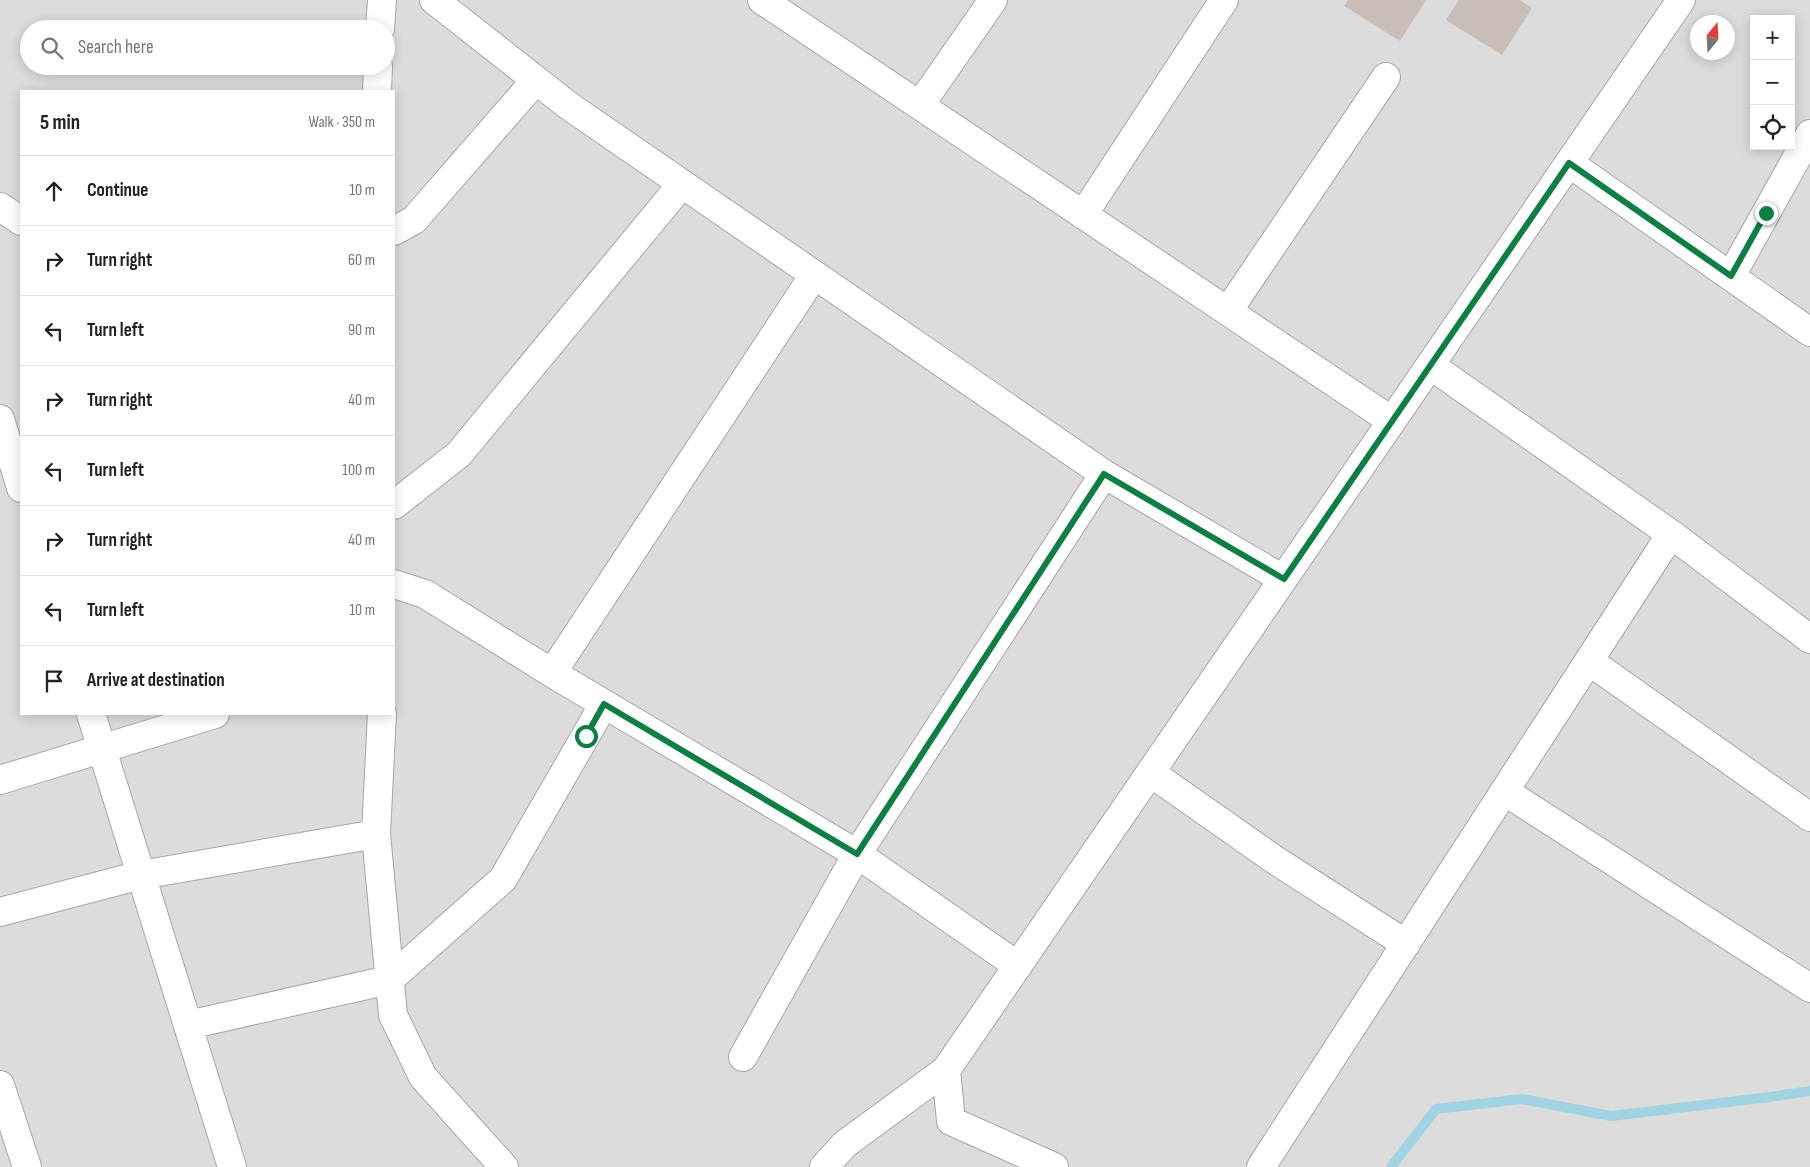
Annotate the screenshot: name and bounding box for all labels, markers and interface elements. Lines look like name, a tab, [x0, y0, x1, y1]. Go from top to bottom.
north arrow	[1690, 15, 1735, 60]
map controls	[1750, 15, 1795, 150]
button: +	[1750, 15, 1795, 60]
search box	[20, 20, 395, 75]
icon: search	[38, 34, 66, 62]
text: Search here	[78, 36, 154, 59]
button: −	[1750, 60, 1795, 105]
button: locate	[1750, 105, 1795, 150]
text: 5 min	[40, 110, 80, 135]
text: Walk · 350 m	[308, 113, 375, 132]
icon: ahead	[40, 177, 68, 205]
text: Continue	[87, 179, 148, 202]
text: 10 m	[349, 181, 375, 200]
route end	[1755, 202, 1778, 225]
icon: right	[40, 247, 68, 275]
text: Turn right	[87, 249, 152, 272]
text: 60 m	[348, 251, 375, 270]
icon: left	[40, 317, 68, 345]
text: Turn left	[87, 319, 144, 342]
text: 90 m	[348, 321, 375, 340]
icon: right	[40, 387, 68, 415]
text: Turn right	[87, 389, 152, 412]
text: 40 m	[348, 391, 375, 410]
icon: left	[40, 457, 68, 485]
text: Turn left	[87, 459, 144, 482]
text: 100 m	[342, 461, 375, 480]
icon: right	[40, 527, 68, 555]
text: Turn right	[87, 529, 152, 552]
text: 40 m	[348, 531, 375, 550]
icon: left	[40, 597, 68, 625]
text: Turn left	[87, 599, 144, 622]
text: 10 m	[349, 601, 375, 620]
icon: arrive	[40, 667, 68, 695]
text: Arrive at destination	[87, 669, 225, 692]
route start	[575, 725, 598, 748]

